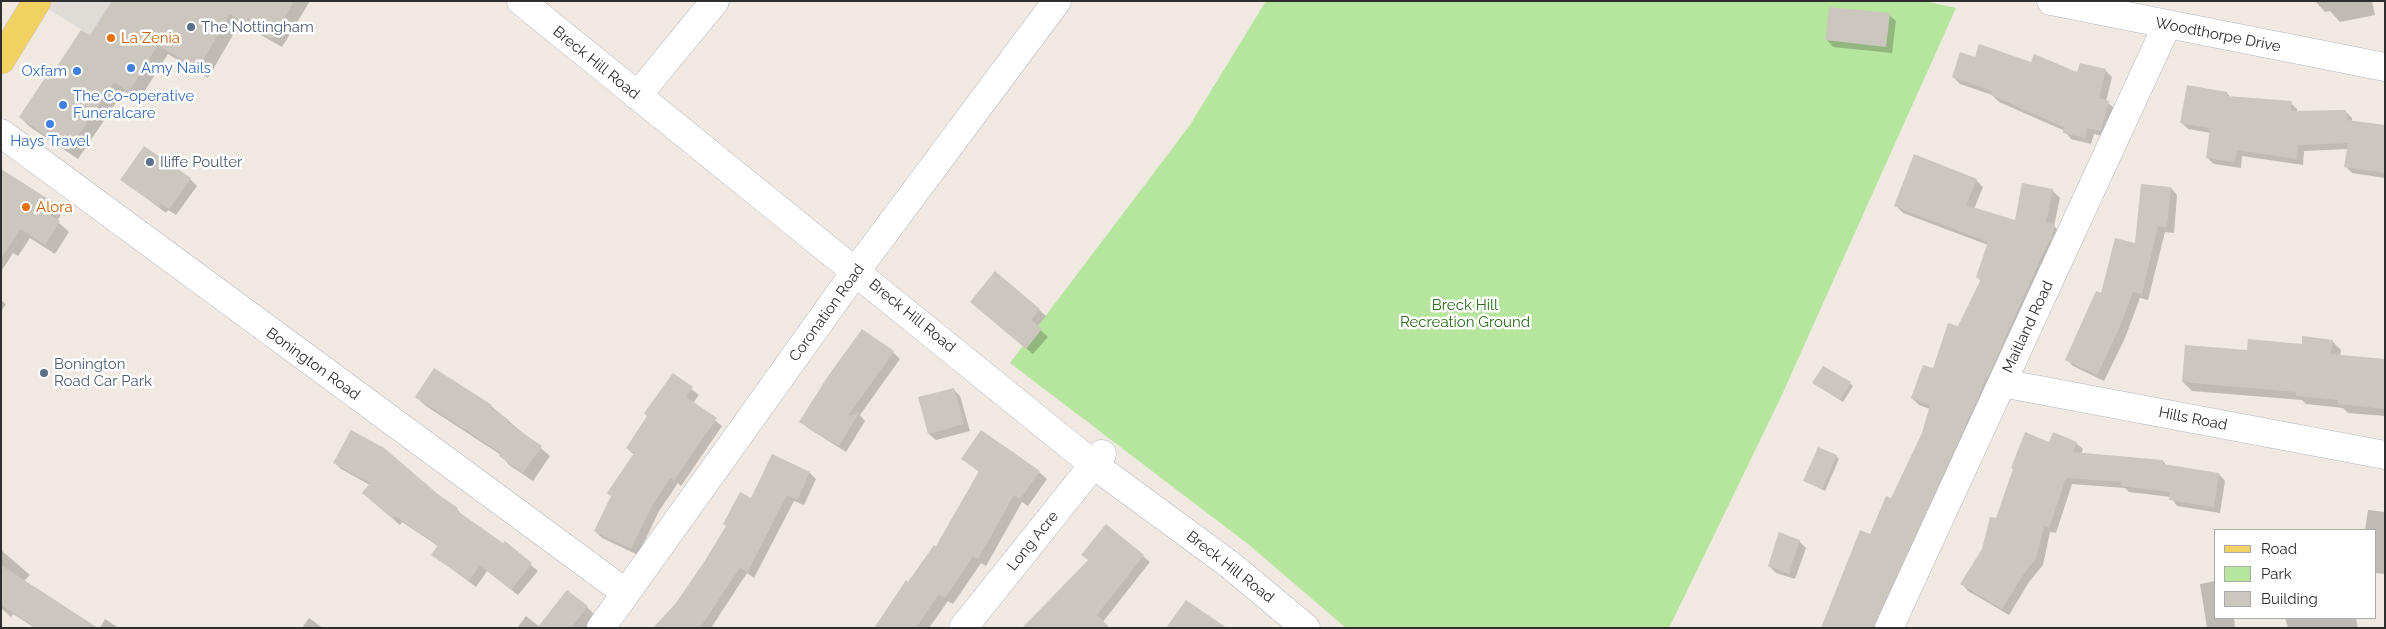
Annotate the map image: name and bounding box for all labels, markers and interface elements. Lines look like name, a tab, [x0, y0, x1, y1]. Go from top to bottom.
street label: Woodthorpe Drive	[2154, 14, 2282, 56]
place label: The Nottingham	[201, 18, 314, 36]
marker: The Nottingham	[185, 21, 197, 33]
street label: Breck Hill Road	[549, 23, 643, 103]
place label: La Zenia	[121, 29, 180, 47]
marker: La Zenia	[105, 32, 117, 44]
place label: Amy Nails	[141, 59, 211, 77]
place label: Oxfam	[21, 62, 67, 80]
marker: Amy Nails	[125, 62, 137, 74]
marker: Oxfam	[71, 65, 83, 77]
place label: The Co-operative Funeralcare	[73, 87, 194, 122]
marker: The Co-operative Funeralcare	[57, 99, 69, 111]
marker: Hays Travel	[44, 118, 56, 130]
place label: Hays Travel	[10, 132, 90, 150]
place label: Iliffe Poulter	[160, 153, 242, 171]
marker: Iliffe Poulter	[144, 156, 156, 168]
place label: Alora	[36, 198, 73, 216]
marker: Alora	[20, 201, 32, 213]
street label: Coronation Road	[786, 261, 868, 365]
street label: Breck Hill Road	[865, 276, 959, 356]
street label: Maitland Road	[1999, 278, 2057, 376]
park label: Breck Hill Recreation Ground	[1400, 296, 1530, 331]
street label: Bonington Road	[263, 324, 363, 404]
place label: Bonington Road Car Park	[54, 355, 152, 390]
marker: Bonington Road Car Park	[38, 367, 50, 379]
street label: Hills Road	[2157, 404, 2229, 434]
street label: Long Acre	[1004, 508, 1062, 574]
street label: Breck Hill Road	[1183, 527, 1277, 607]
legend	[2214, 529, 2376, 619]
text: Road	[2261, 540, 2297, 558]
text: Park	[2261, 565, 2292, 583]
text: Building	[2261, 590, 2318, 608]

